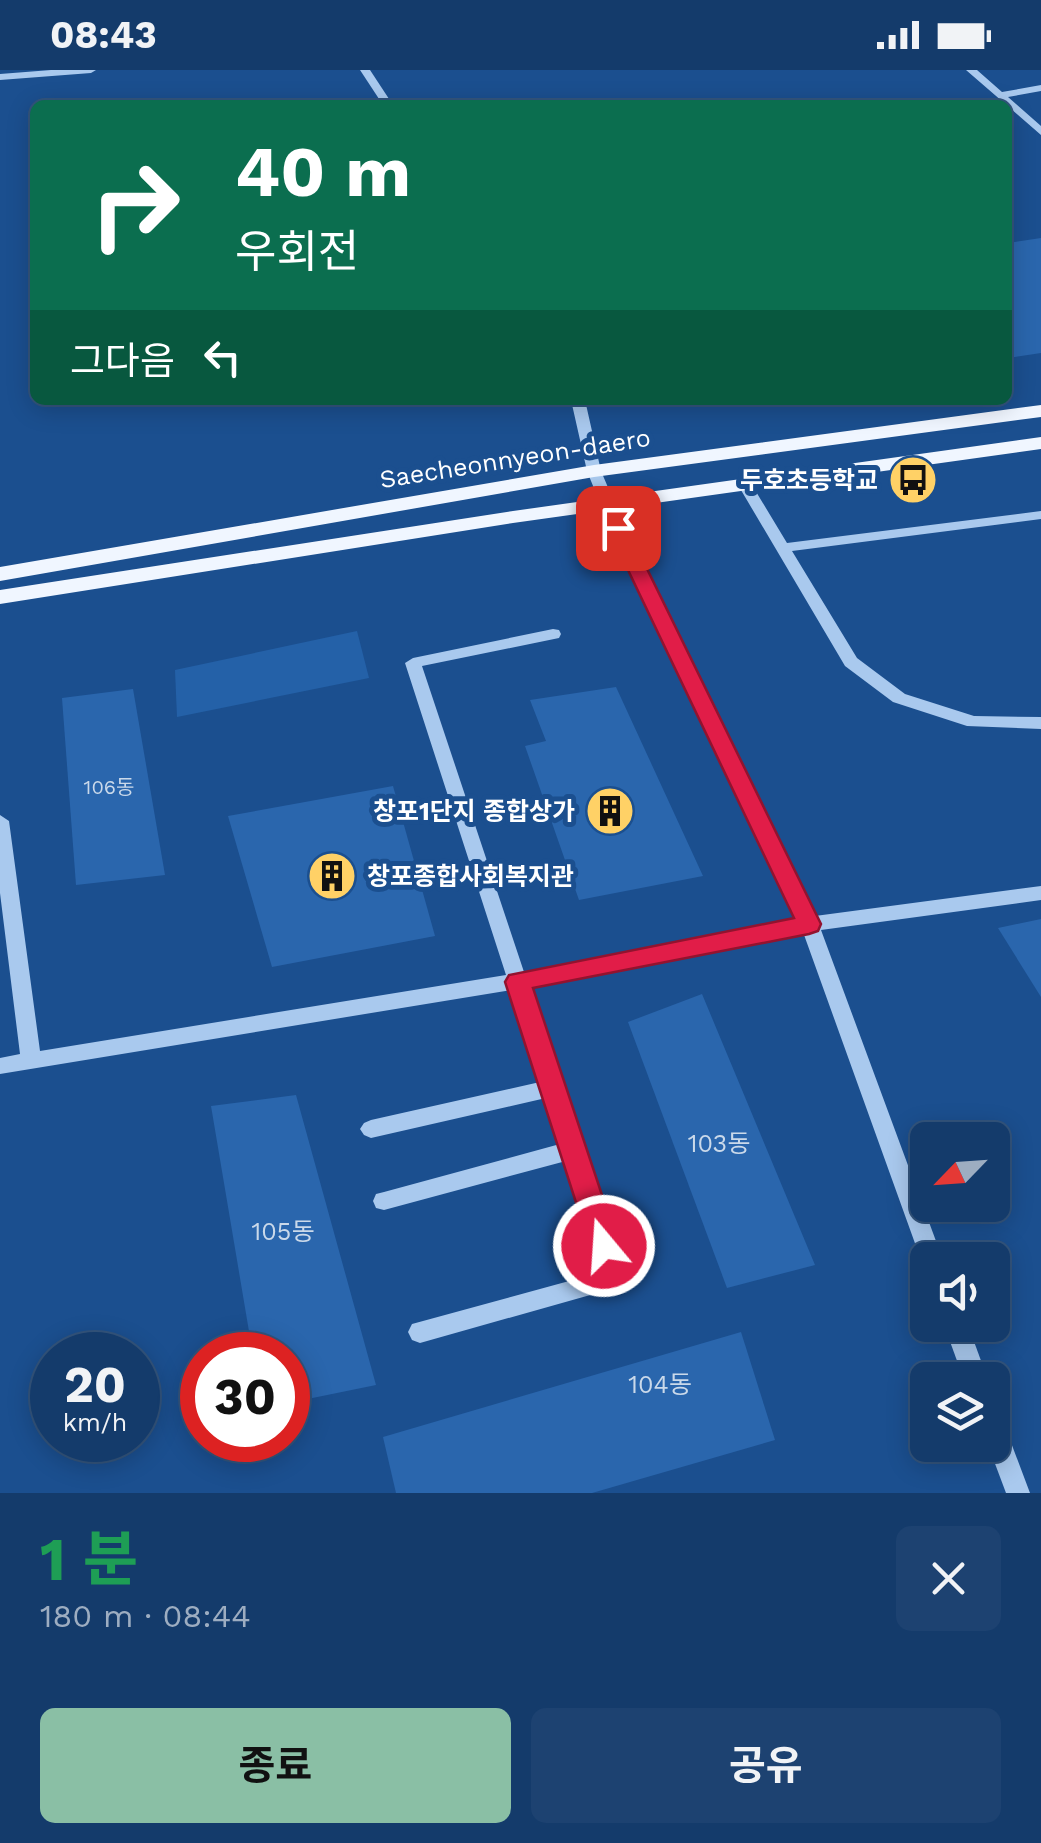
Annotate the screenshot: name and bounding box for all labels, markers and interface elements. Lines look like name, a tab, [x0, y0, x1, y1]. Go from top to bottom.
text: 08:43	[50, 13, 157, 57]
text: 40 m	[235, 131, 411, 213]
icon: right	[70, 140, 200, 270]
text: 우회전	[235, 225, 359, 278]
icon: left	[195, 330, 250, 385]
text: 그다음	[70, 339, 175, 383]
street label: Saecheonnyeon-daero	[378, 423, 652, 494]
bus stop icon: 두호초등학교	[887, 454, 939, 506]
place label: 두호초등학교	[740, 466, 878, 495]
pin	[576, 486, 661, 571]
icon: arrive	[591, 501, 646, 556]
house number: 106동	[84, 775, 134, 799]
building icon: 창포1단지 종합상가	[584, 785, 636, 837]
place label: 창포1단지 종합상가	[373, 797, 575, 826]
building icon: 창포종합사회복지관	[306, 850, 358, 902]
place label: 창포종합사회복지관	[367, 862, 574, 891]
north arrow	[910, 1122, 1010, 1222]
map controls	[910, 1122, 1010, 1462]
house number: 103동	[688, 1129, 750, 1158]
position arrow	[552, 1194, 656, 1298]
house number: 105동	[252, 1217, 314, 1246]
button: sound	[910, 1242, 1010, 1342]
speed limit sign: 30	[180, 1332, 310, 1462]
text: 20	[64, 1355, 126, 1414]
button: layers	[910, 1362, 1010, 1462]
house number: 104동	[628, 1370, 692, 1399]
text: km/h	[63, 1408, 127, 1437]
text: 1 분	[40, 1524, 138, 1595]
button: close	[896, 1526, 1001, 1631]
text: 180 m · 08:44	[40, 1597, 251, 1635]
button: 종료	[40, 1708, 511, 1823]
button: 공유	[531, 1708, 1001, 1823]

